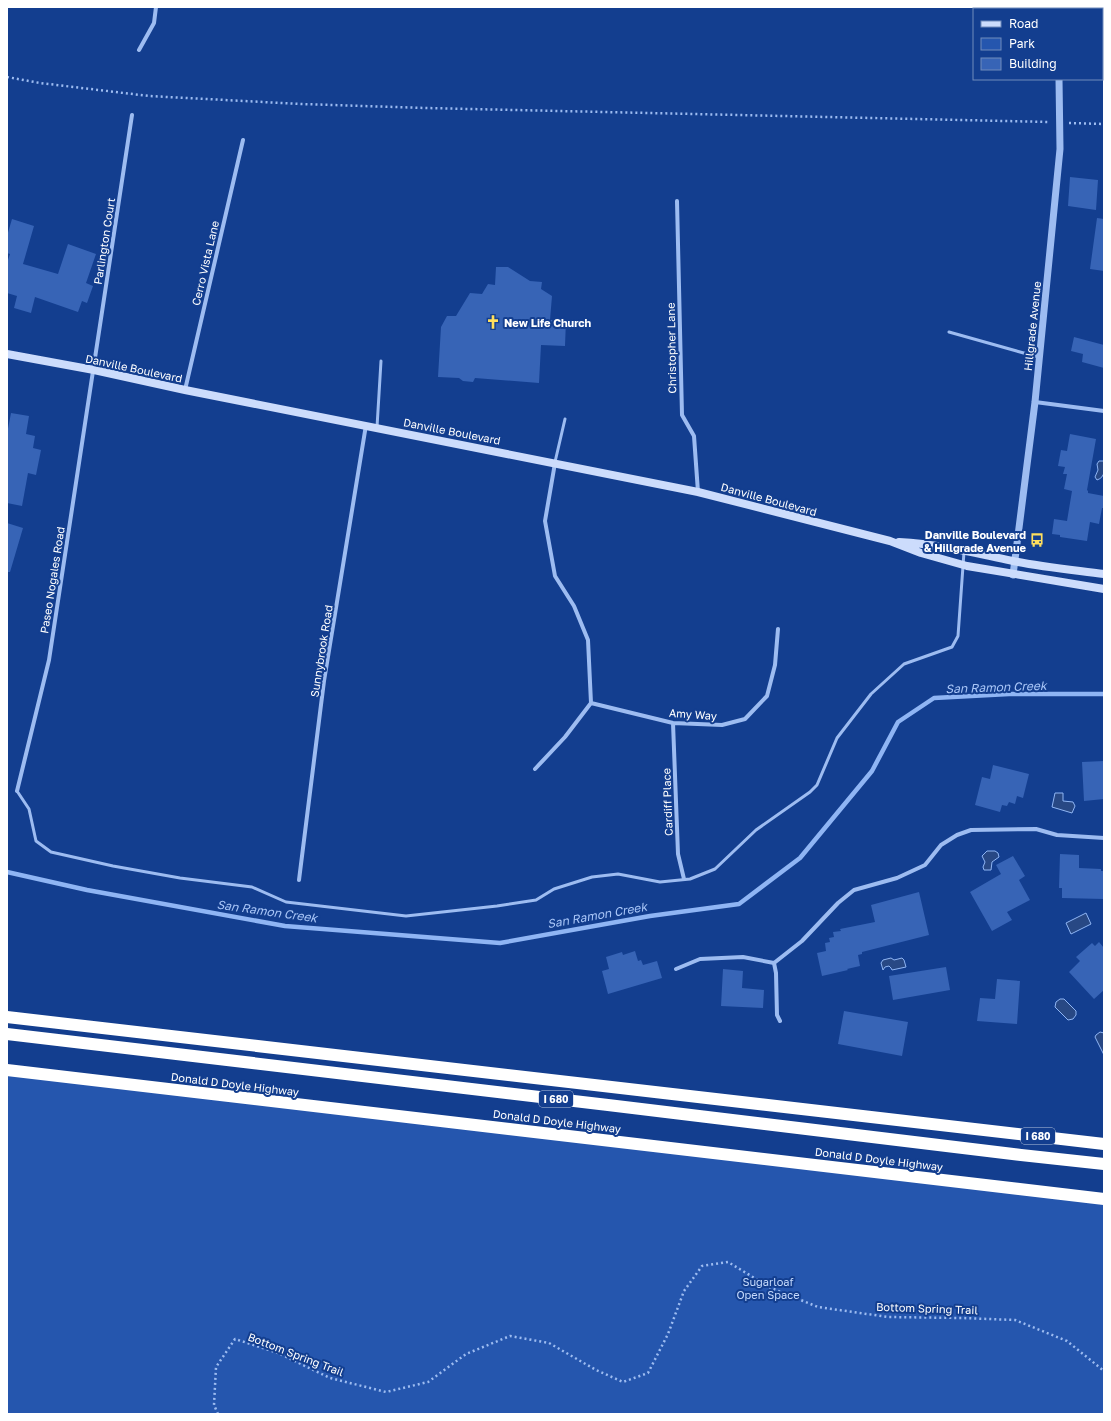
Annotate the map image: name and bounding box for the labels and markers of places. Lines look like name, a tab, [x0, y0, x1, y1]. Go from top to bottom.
church icon: New Life Church	[485, 314, 501, 330]
place label: New Life Church	[504, 316, 592, 329]
place label: Danville Boulevard & Hillgrade Avenue	[924, 528, 1027, 554]
bus stop icon: Danville Boulevard & Hillgrade Avenue	[1029, 532, 1045, 548]

